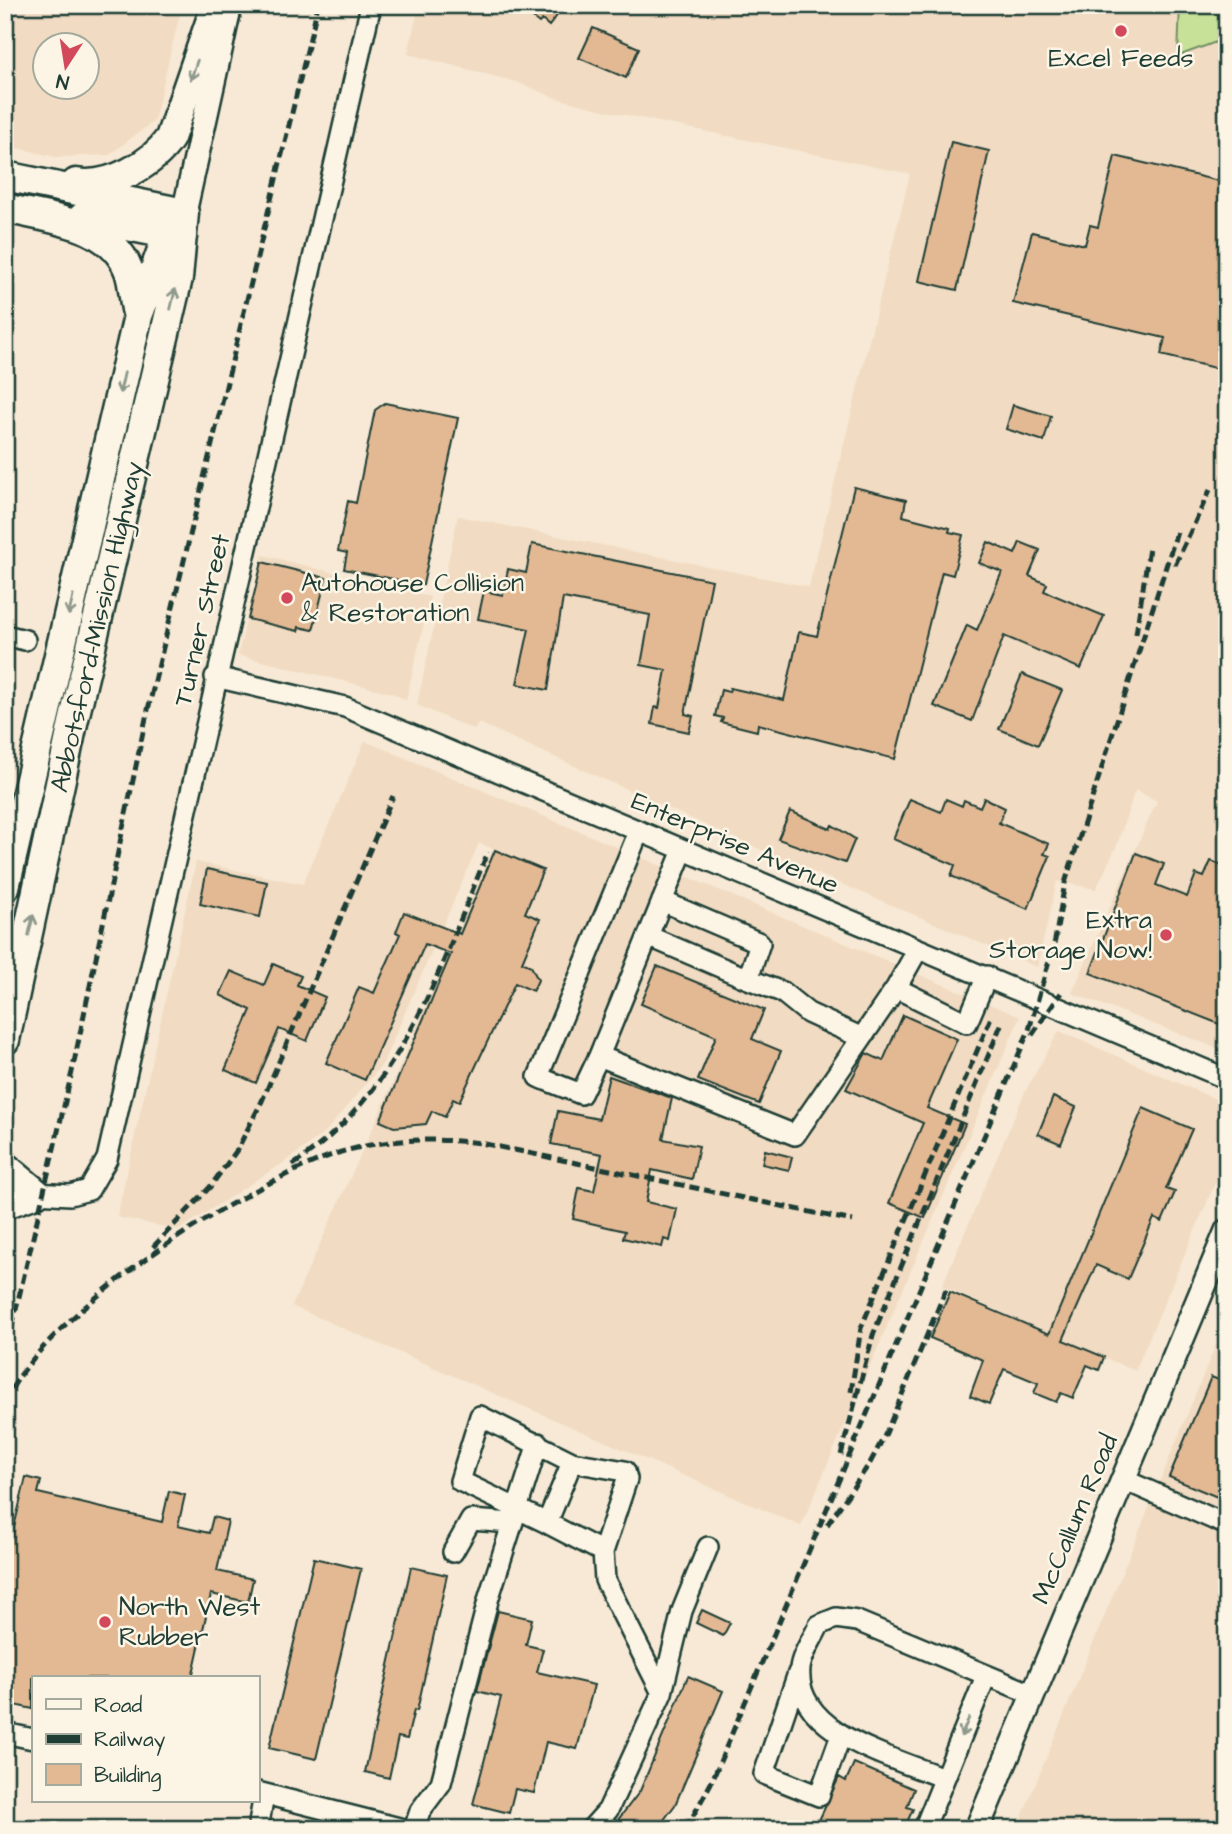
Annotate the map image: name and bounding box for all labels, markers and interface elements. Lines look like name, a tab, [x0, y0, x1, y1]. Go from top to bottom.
marker: Excel Feeds	[1113, 23, 1129, 39]
north arrow	[32, 32, 102, 102]
place label: Excel Feeds	[1048, 40, 1194, 76]
one-way arrow	[187, 58, 199, 80]
text: N	[54, 67, 71, 96]
one-way arrow	[167, 288, 180, 311]
one-way arrow	[115, 371, 129, 394]
street label: Abbotsford-Mission Highway	[41, 458, 154, 796]
street label: Turner Street	[165, 530, 239, 710]
place label: Autohouse Collision & Restoration	[301, 565, 524, 631]
marker: Autohouse Collision & Restoration	[279, 590, 295, 606]
one-way arrow	[64, 593, 77, 616]
street label: Enterprise Avenue	[626, 783, 844, 903]
place label: Extra Storage Now!	[989, 902, 1152, 970]
one-way arrow	[24, 914, 38, 937]
marker: Extra Storage Now!	[1158, 927, 1174, 943]
street label: McCallum Road	[1023, 1429, 1127, 1609]
place label: North West Rubber	[119, 1589, 261, 1655]
marker: North West Rubber	[97, 1614, 113, 1630]
legend	[32, 1676, 259, 1802]
text: Road	[94, 1691, 142, 1720]
one-way arrow	[958, 1716, 971, 1737]
text: Railway	[94, 1725, 166, 1756]
text: Building	[94, 1761, 162, 1792]

